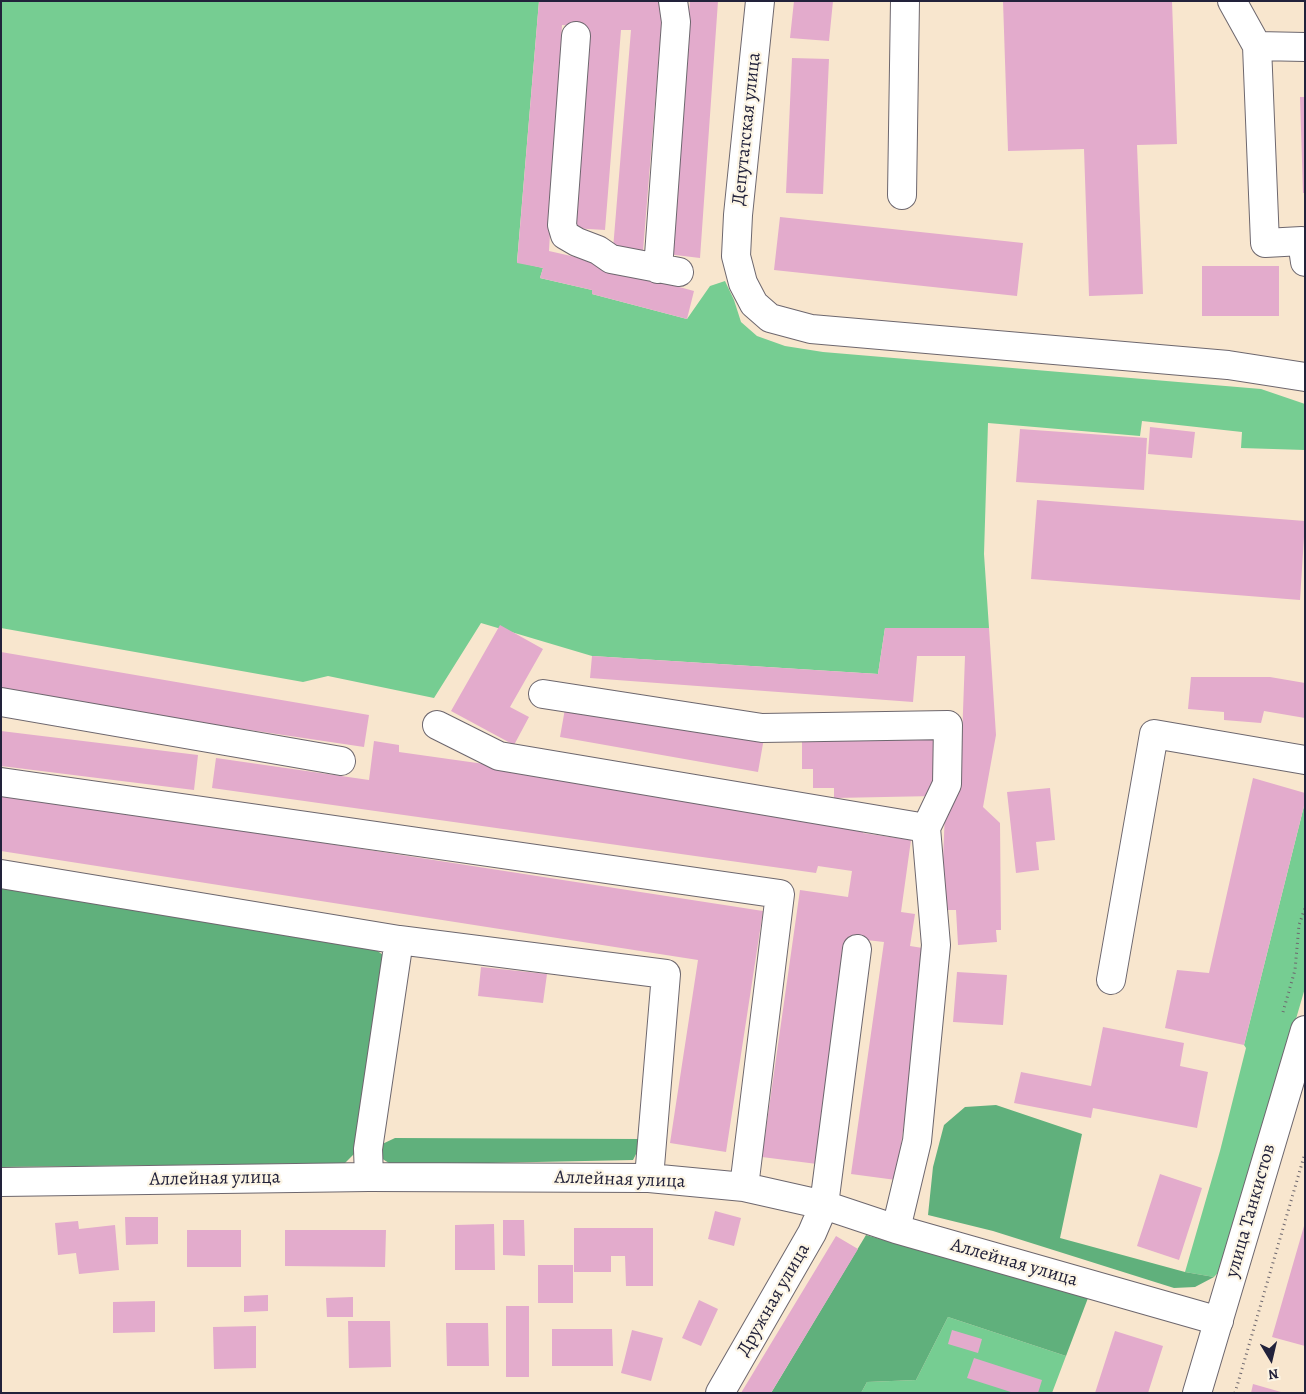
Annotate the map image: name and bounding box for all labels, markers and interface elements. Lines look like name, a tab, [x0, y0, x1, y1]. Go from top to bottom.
street label: Депутатская улица	[728, 51, 766, 207]
street label: улица Танкистов	[1221, 1142, 1281, 1280]
street label: Аллейная улица	[149, 1166, 281, 1192]
street label: Аллейная улица	[554, 1166, 686, 1194]
street label: Аллейная улица	[948, 1234, 1080, 1292]
street label: Дружная улица	[733, 1240, 815, 1360]
north arrow	[1246, 1334, 1296, 1384]
text: N	[1267, 1364, 1280, 1384]

